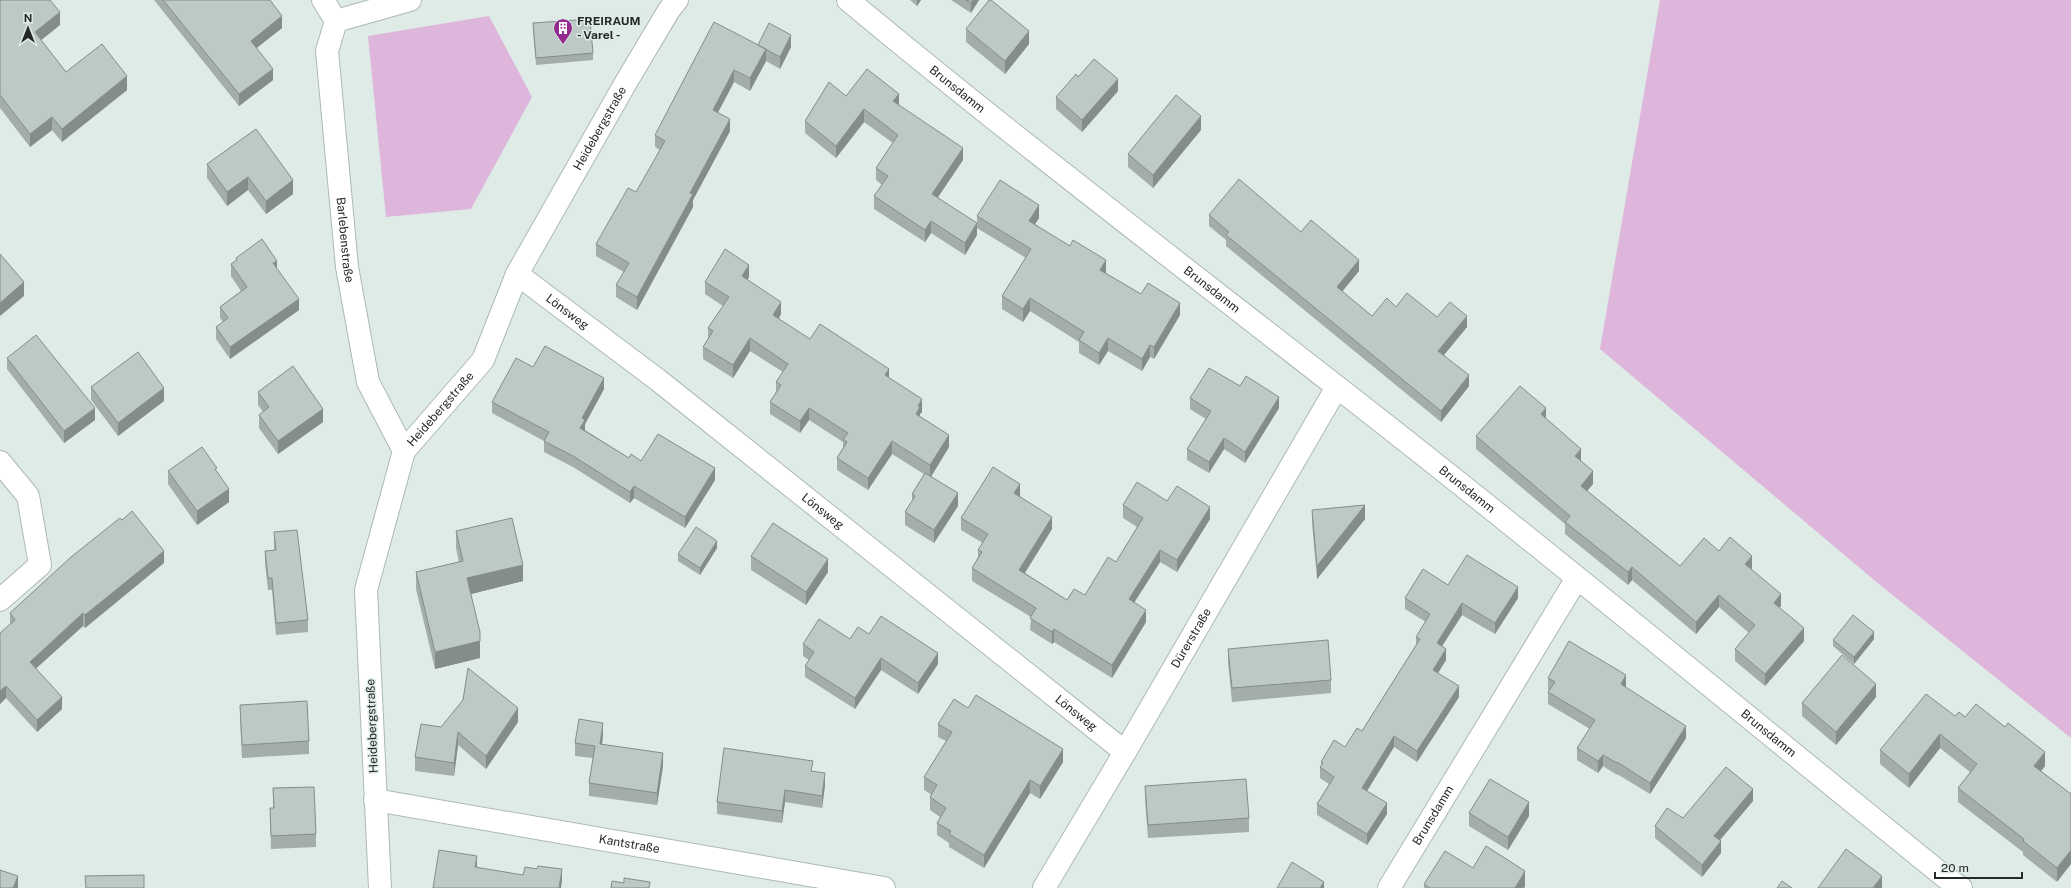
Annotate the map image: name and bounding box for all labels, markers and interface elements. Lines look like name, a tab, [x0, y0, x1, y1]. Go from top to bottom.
north arrow	[8, 8, 48, 48]
text: N	[24, 12, 32, 24]
place label: FREIRAUM - Varel -	[577, 14, 640, 42]
building icon: FREIRAUM - Varel -	[552, 17, 574, 45]
street label: Brunsdamm	[927, 63, 988, 116]
street label: Heidebergstraße	[570, 84, 629, 173]
street label: Barlebenstraße	[334, 196, 357, 284]
street label: Brunsdamm	[1181, 263, 1243, 316]
street label: Lönsweg	[543, 291, 592, 332]
street label: Heidebergstraße	[404, 369, 477, 449]
street label: Brunsdamm	[1436, 463, 1498, 516]
street label: Lönsweg	[799, 490, 847, 532]
street label: Dürerstraße	[1168, 605, 1214, 671]
street label: Heidebergstraße	[363, 679, 381, 773]
street label: Lönsweg	[1052, 692, 1100, 734]
street label: Brunsdamm	[1738, 707, 1799, 760]
street label: Brunsdamm	[1410, 783, 1457, 848]
street label: Kantstraße	[598, 832, 661, 856]
scale bar	[1935, 854, 2022, 880]
text: 20 m	[1941, 861, 1969, 875]

